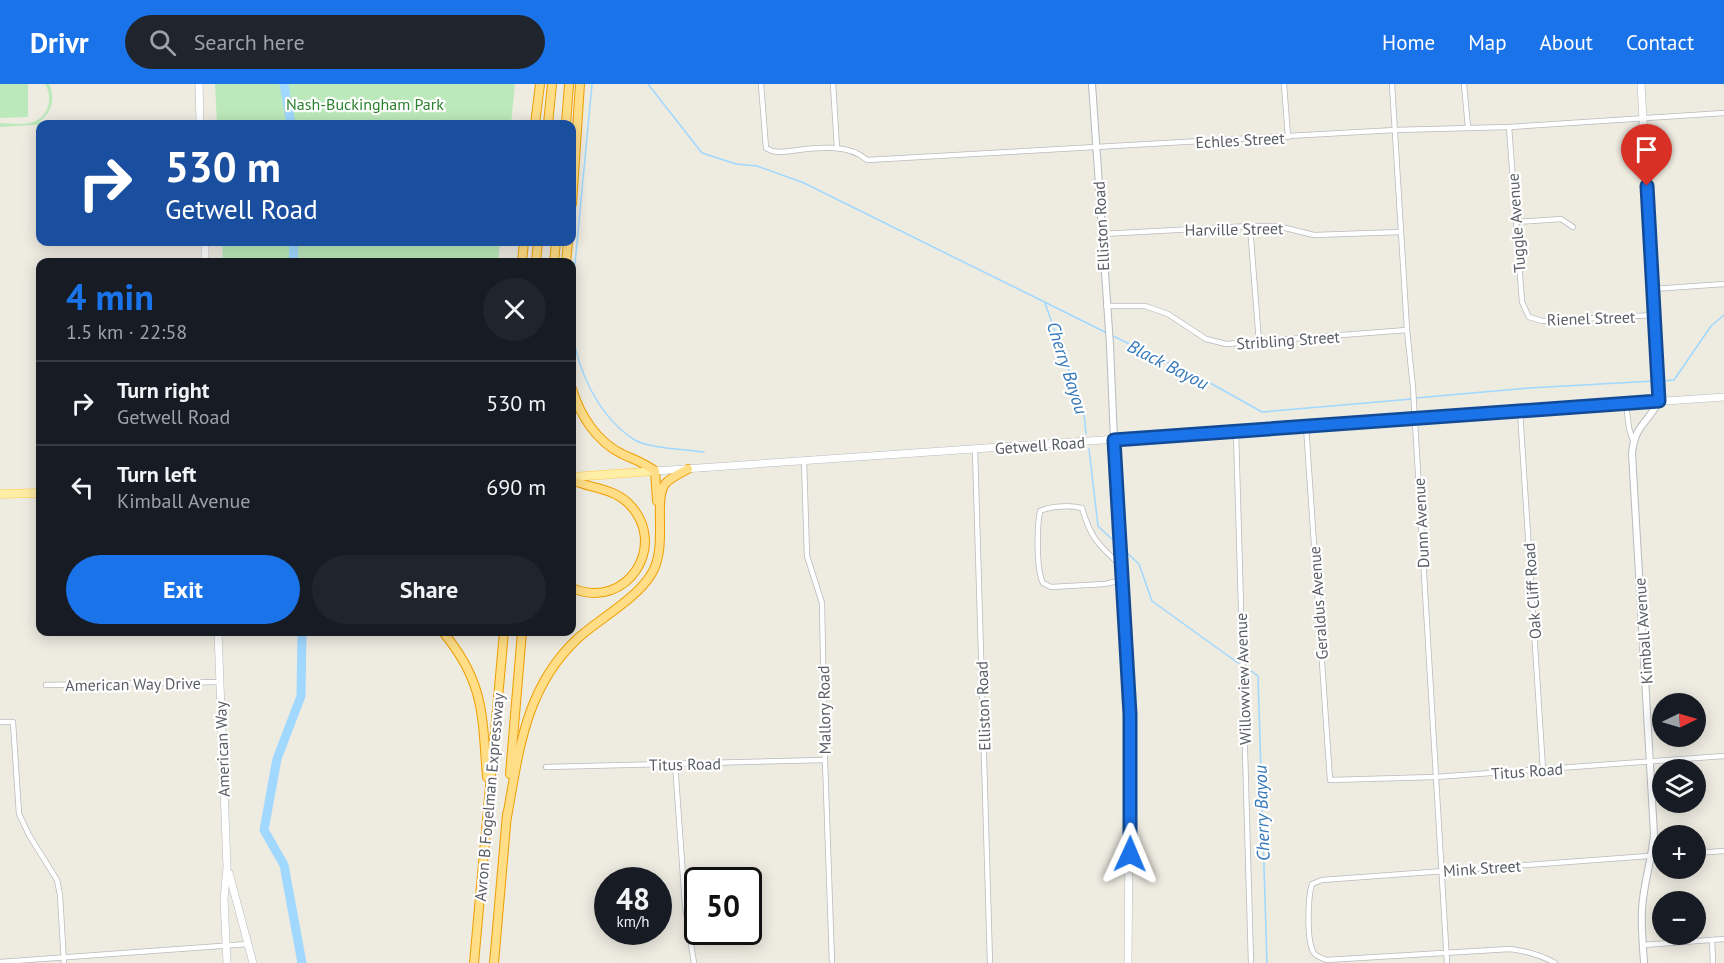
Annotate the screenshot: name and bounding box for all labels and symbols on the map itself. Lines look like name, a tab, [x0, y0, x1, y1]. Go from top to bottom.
park label: Nash-Buckingham Park	[286, 94, 444, 114]
pin	[1621, 124, 1672, 186]
street label: Echles Street	[1195, 128, 1286, 152]
street label: Tuggle Avenue	[1503, 173, 1529, 273]
street label: Elliston Road	[1089, 181, 1113, 271]
street label: Harville Street	[1184, 218, 1284, 240]
street label: Rienel Street	[1546, 306, 1636, 330]
water label: Cherry Bayou	[1042, 319, 1093, 417]
street label: Stribling Street	[1236, 326, 1341, 354]
water label: Black Bayou	[1124, 334, 1213, 395]
street label: Getwell Road	[994, 432, 1086, 458]
street label: Dunn Avenue	[1409, 477, 1433, 569]
street label: Oak Cliff Road	[1519, 542, 1545, 640]
street label: Geraldus Avenue	[1304, 546, 1332, 660]
street label: Kimball Avenue	[1629, 577, 1657, 685]
street label: Willowview Avenue	[1231, 613, 1255, 745]
street label: Elliston Road	[971, 661, 995, 751]
street label: Mallory Road	[813, 665, 835, 755]
street label: American Way Drive	[65, 673, 201, 695]
street label: Avron B Fogelman Expressway	[470, 691, 508, 902]
north arrow	[1652, 693, 1706, 747]
street label: American Way	[210, 700, 234, 797]
street label: Titus Road	[649, 753, 721, 775]
street label: Titus Road	[1490, 759, 1564, 783]
water label: Cherry Bayou	[1248, 765, 1275, 861]
position arrow	[1098, 822, 1162, 886]
street label: Mink Street	[1442, 855, 1522, 881]
speed limit sign: 50	[684, 867, 762, 945]

